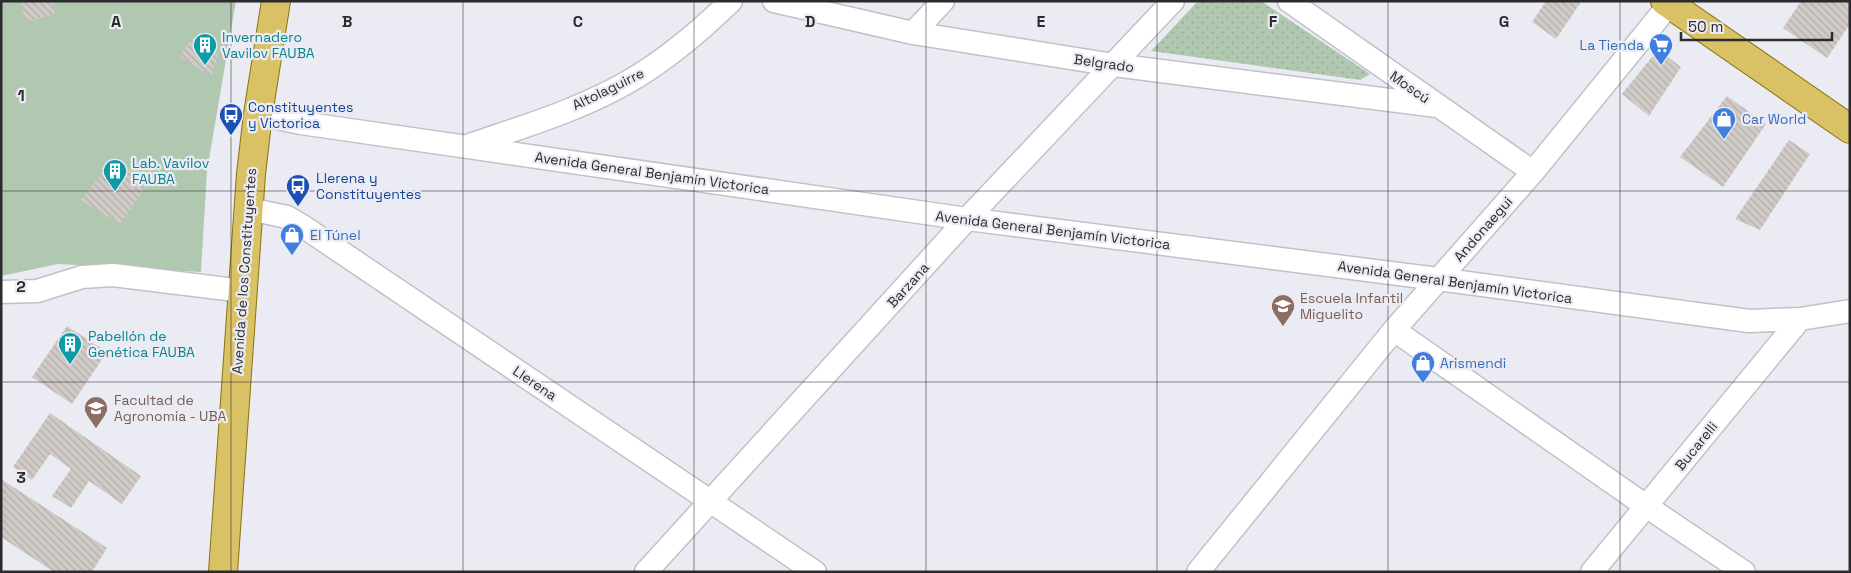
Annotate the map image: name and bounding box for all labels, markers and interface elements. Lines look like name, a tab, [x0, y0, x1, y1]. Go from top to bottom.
scale bar	[1681, 10, 1832, 42]
text: A	[111, 11, 121, 32]
text: B	[342, 11, 352, 32]
text: C	[573, 11, 583, 32]
text: D	[805, 11, 815, 32]
text: E	[1037, 11, 1046, 32]
text: F	[1269, 11, 1278, 32]
text: G	[1499, 11, 1509, 32]
text: 50 m	[1688, 17, 1723, 36]
place label: Invernadero Vavilov FAUBA	[222, 28, 315, 62]
building icon: Invernadero Vavilov FAUBA	[192, 32, 218, 66]
supermarket icon: La Tienda	[1648, 32, 1674, 66]
place label: La Tienda	[1580, 36, 1644, 54]
street label: Belgrado	[1073, 50, 1135, 76]
street label: Altolaguirre	[569, 64, 647, 114]
street label: Moscú	[1386, 67, 1434, 107]
text: 1	[17, 85, 25, 106]
place label: Constituyentes y Victorica	[248, 98, 353, 132]
bus stop icon: Constituyentes y Victorica	[218, 102, 244, 136]
shop icon: Car World	[1711, 106, 1737, 140]
place label: Car World	[1742, 110, 1806, 128]
street label: Avenida General Benjamín Victorica	[534, 148, 770, 198]
place label: Lab. Vavilov FAUBA	[132, 154, 210, 188]
building icon: Lab. Vavilov FAUBA	[102, 158, 128, 192]
street label: Avenida de los Constituyentes	[228, 168, 260, 374]
place label: Llerena y Constituyentes	[316, 169, 421, 203]
bus stop icon: Llerena y Constituyentes	[285, 173, 311, 207]
street label: Andonaegui	[1450, 193, 1516, 265]
street label: Avenida General Benjamín Victorica	[934, 207, 1172, 253]
shop icon: El Túnel	[279, 222, 305, 256]
place label: El Túnel	[310, 226, 361, 244]
street label: Avenida General Benjamín Victorica	[1337, 257, 1573, 307]
street label: Barzana	[883, 259, 933, 311]
text: 2	[16, 276, 26, 297]
place label: Escuela Infantil Miguelito	[1300, 289, 1403, 323]
school or university icon: Escuela Infantil Miguelito	[1270, 293, 1296, 327]
place label: Pabellón de Genética FAUBA	[88, 327, 195, 361]
building icon: Pabellón de Genética FAUBA	[57, 331, 83, 365]
shop icon: Arismendi	[1410, 350, 1436, 384]
place label: Arismendi	[1440, 354, 1506, 372]
street label: Llerena	[510, 362, 560, 404]
place label: Facultad de Agronomía - UBA	[114, 391, 227, 425]
school or university icon: Facultad de Agronomía - UBA	[83, 395, 109, 429]
street label: Bucarelli	[1671, 418, 1721, 474]
text: 3	[16, 467, 26, 488]

